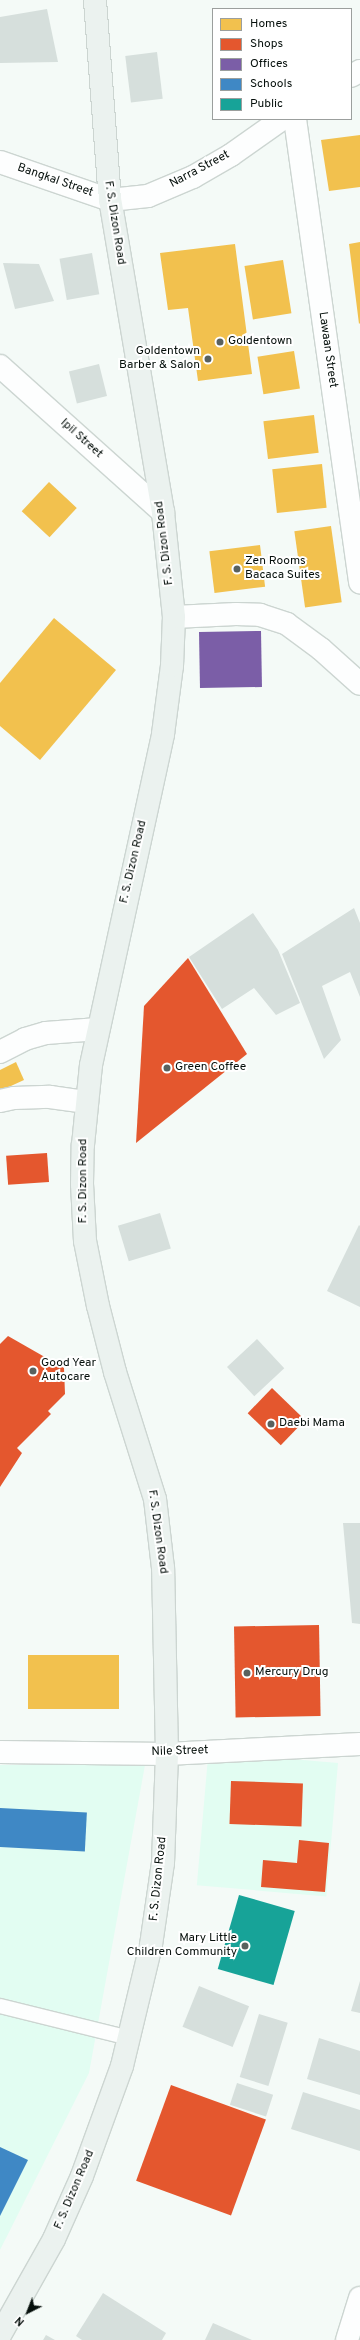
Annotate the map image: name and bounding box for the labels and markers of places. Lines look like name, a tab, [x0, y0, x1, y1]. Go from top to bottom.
place label: Goldentown	[228, 335, 292, 349]
marker: Goldentown	[215, 337, 225, 347]
place label: Goldentown Barber & Salon	[119, 345, 200, 373]
marker: Goldentown Barber & Salon	[203, 354, 213, 364]
place label: Zen Rooms Bacaca Suites	[245, 555, 320, 583]
marker: Zen Rooms Bacaca Suites	[232, 564, 242, 574]
place label: Green Coffee	[175, 1061, 246, 1075]
marker: Green Coffee	[162, 1063, 172, 1073]
place label: Good Year Autocare	[41, 1357, 97, 1385]
marker: Good Year Autocare	[28, 1366, 38, 1376]
place label: Daebi Mama	[279, 1417, 345, 1431]
marker: Daebi Mama	[266, 1419, 276, 1429]
place label: Mercury Drug	[255, 1666, 329, 1680]
marker: Mercury Drug	[242, 1668, 252, 1678]
place label: Mary Little Children Community	[127, 1932, 237, 1960]
marker: Mary Little Children Community	[240, 1941, 250, 1951]

